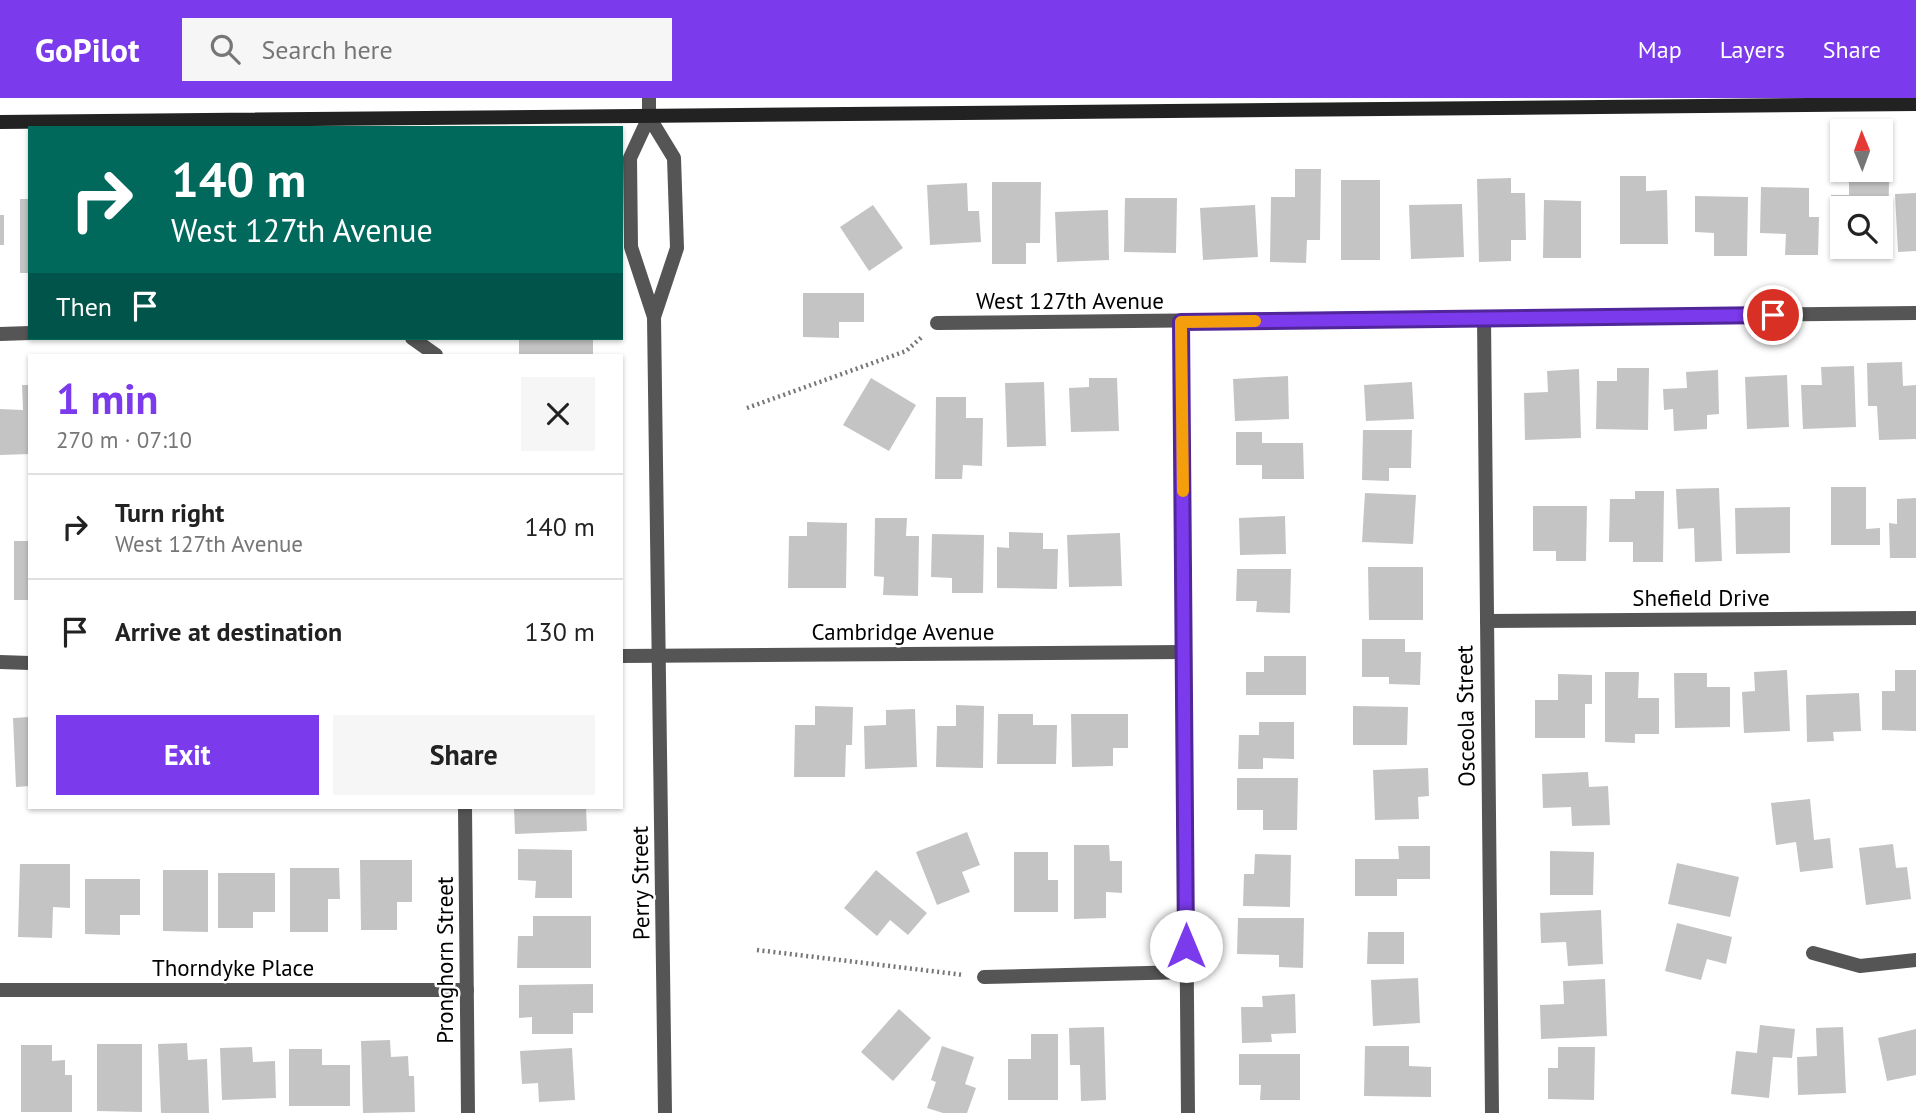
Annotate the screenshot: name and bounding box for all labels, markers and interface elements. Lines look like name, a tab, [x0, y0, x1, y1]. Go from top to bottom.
search box	[182, 18, 672, 81]
text: GoPilot	[35, 28, 140, 71]
icon: search	[206, 30, 244, 68]
text: Search here	[262, 33, 393, 66]
text: Map	[1638, 34, 1682, 65]
text: Layers	[1720, 34, 1785, 65]
text: Share	[1823, 34, 1881, 65]
north arrow	[1830, 119, 1894, 182]
map controls	[1830, 119, 1893, 259]
text: 140 m	[171, 147, 306, 211]
icon: right	[56, 154, 147, 245]
button: search	[1830, 196, 1893, 259]
text: West 127th Avenue	[171, 209, 433, 251]
pin	[1743, 285, 1803, 345]
street label: West 127th Avenue	[976, 286, 1164, 315]
icon: arrive	[126, 287, 164, 325]
text: Then	[56, 290, 112, 323]
icon: arrive	[1754, 296, 1792, 334]
text: 1 min	[56, 371, 158, 426]
button: close	[521, 377, 595, 451]
text: 270 m · 07:10	[56, 425, 192, 454]
text: Turn right	[115, 496, 224, 529]
icon: right	[56, 508, 94, 546]
text: 140 m	[524, 510, 595, 543]
text: West 127th Avenue	[115, 529, 303, 558]
street label: Shefield Drive	[1632, 583, 1770, 612]
icon: arrive	[56, 613, 94, 651]
text: Arrive at destination	[115, 615, 342, 648]
text: 130 m	[524, 615, 595, 648]
street label: Cambridge Avenue	[812, 617, 994, 646]
street label: Osceola Street	[1449, 645, 1481, 787]
button: Exit	[56, 715, 319, 795]
button: Share	[333, 715, 595, 795]
street label: Perry Street	[625, 825, 655, 940]
street label: Pronghorn Street	[430, 876, 459, 1044]
position arrow	[1149, 909, 1223, 983]
street label: Thorndyke Place	[152, 953, 314, 982]

